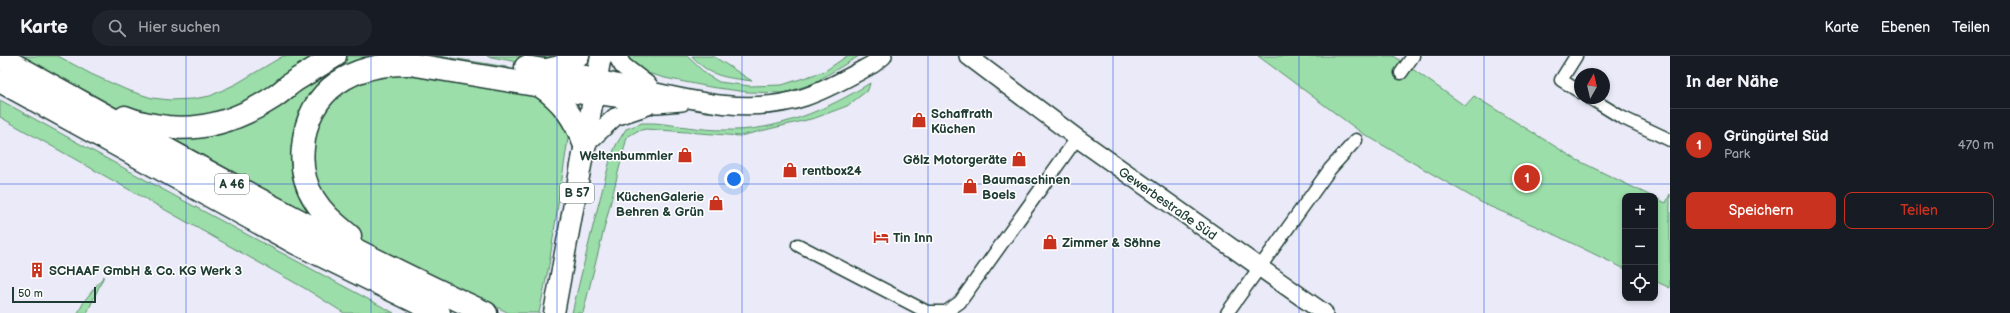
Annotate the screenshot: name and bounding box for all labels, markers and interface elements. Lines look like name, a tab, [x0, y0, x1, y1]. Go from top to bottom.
search box	[92, 10, 372, 46]
text: Karte	[20, 16, 68, 39]
icon: search	[106, 17, 128, 39]
text: Hier suchen	[138, 18, 220, 37]
text: Karte	[1825, 19, 1859, 36]
text: Ebenen	[1881, 19, 1930, 36]
text: Teilen	[1952, 19, 1990, 36]
north arrow	[1574, 68, 1610, 104]
text: In der Nähe	[1686, 72, 1779, 92]
place label: Schaffrath Küchen	[931, 106, 993, 137]
shop icon: Schaffrath Küchen	[910, 111, 928, 129]
text: Grüngürtel Süd	[1724, 127, 1828, 146]
text: 1	[1696, 137, 1702, 153]
text: 470 m	[1958, 137, 1994, 153]
shop icon: Weltenbummler	[676, 146, 694, 164]
text: Park	[1724, 146, 1750, 162]
place label: Weltenbummler	[579, 148, 674, 164]
shop icon: Gölz Motorgeräte	[1010, 150, 1028, 168]
place label: Gölz Motorgeräte	[903, 152, 1008, 168]
shop icon: rentbox24	[781, 161, 799, 179]
place label: rentbox24	[802, 163, 862, 179]
pin: 1	[1514, 163, 1540, 193]
street label: Gewerbestraße Süd	[1115, 164, 1220, 244]
your location	[724, 169, 744, 189]
place label: Baumaschinen Boels	[982, 172, 1070, 203]
road number: A 46	[215, 174, 249, 194]
shop icon: Baumaschinen Boels	[961, 177, 979, 195]
road number: B 57	[560, 183, 594, 203]
place label: KüchenGalerie Behren & Grün	[616, 189, 705, 220]
button: Speichern	[1686, 192, 1836, 229]
button: Teilen	[1844, 192, 1994, 229]
map controls	[1622, 193, 1658, 301]
button: +	[1622, 193, 1658, 229]
shop icon: KüchenGalerie Behren & Grün	[707, 194, 725, 212]
hotel icon: Tin Inn	[872, 228, 890, 246]
button: −	[1622, 229, 1658, 265]
place label: Tin Inn	[893, 230, 933, 246]
shop icon: Zimmer & Söhne	[1041, 233, 1059, 251]
place label: Zimmer & Söhne	[1062, 235, 1161, 251]
building icon: SCHAAF GmbH & Co. KG Werk 3	[28, 261, 46, 279]
place label: SCHAAF GmbH & Co. KG Werk 3	[49, 263, 243, 279]
button: locate	[1622, 265, 1658, 301]
scale bar	[12, 285, 96, 304]
text: 50 m	[18, 287, 43, 300]

